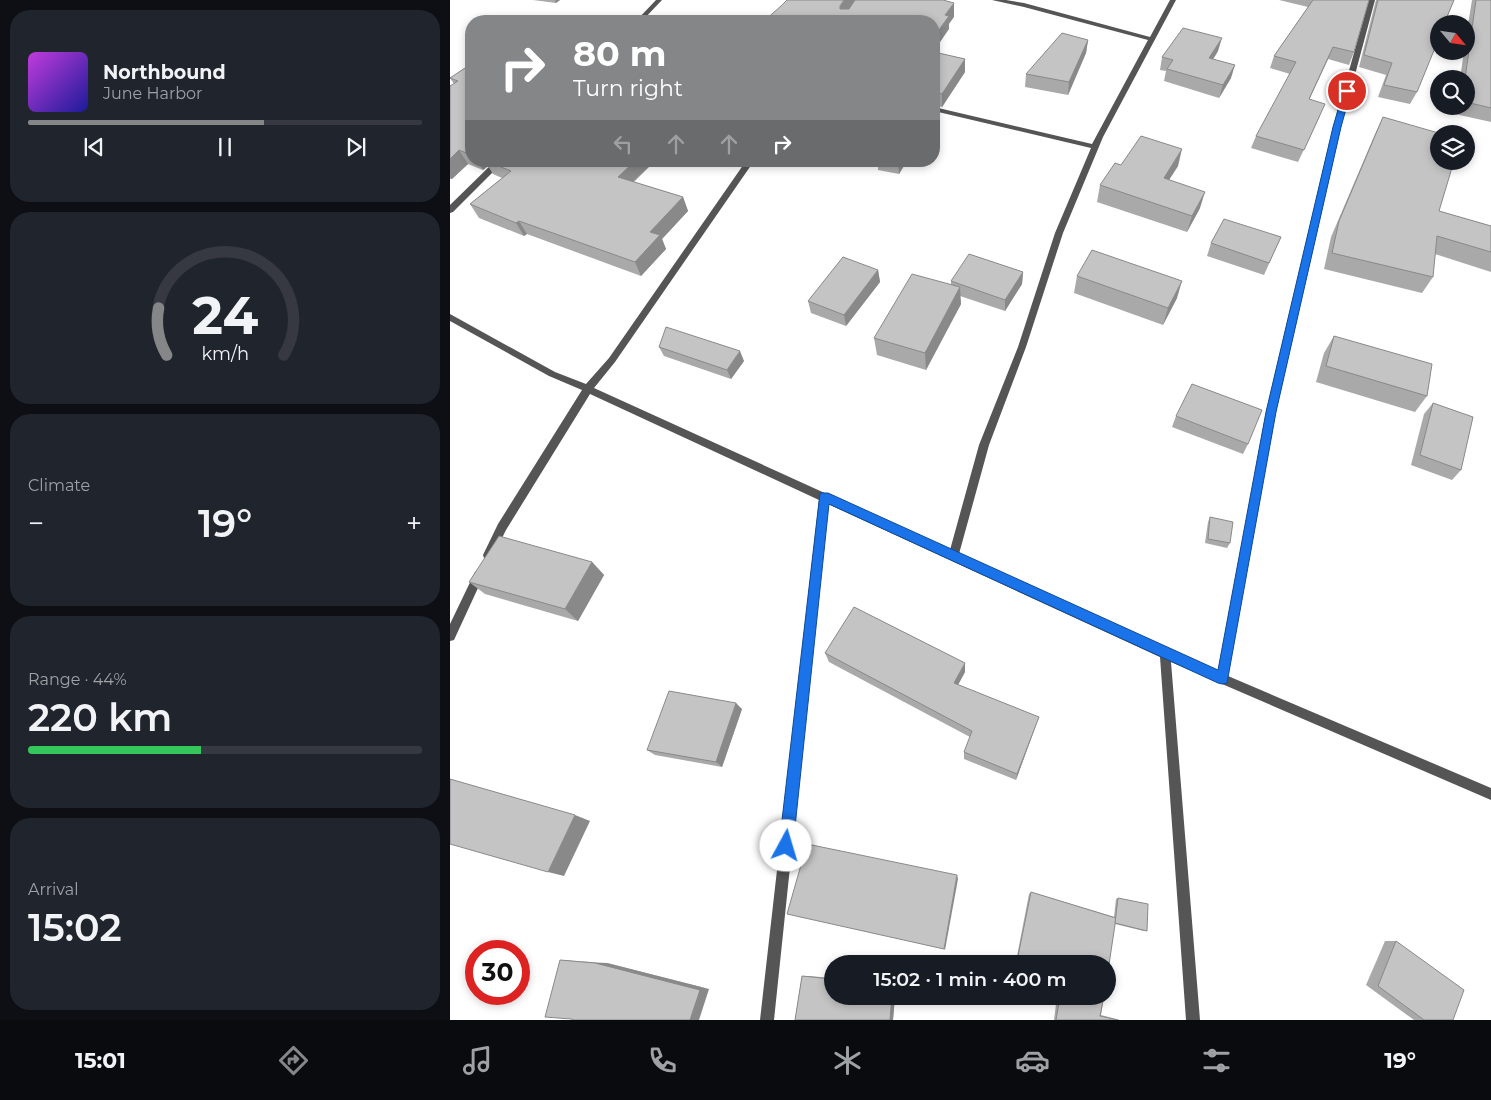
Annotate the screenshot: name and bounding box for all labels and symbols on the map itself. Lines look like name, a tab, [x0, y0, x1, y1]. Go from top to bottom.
north arrow	[1430, 15, 1475, 60]
pin	[1326, 70, 1368, 112]
position arrow	[759, 819, 811, 871]
speed limit sign: 30	[465, 940, 530, 1005]

